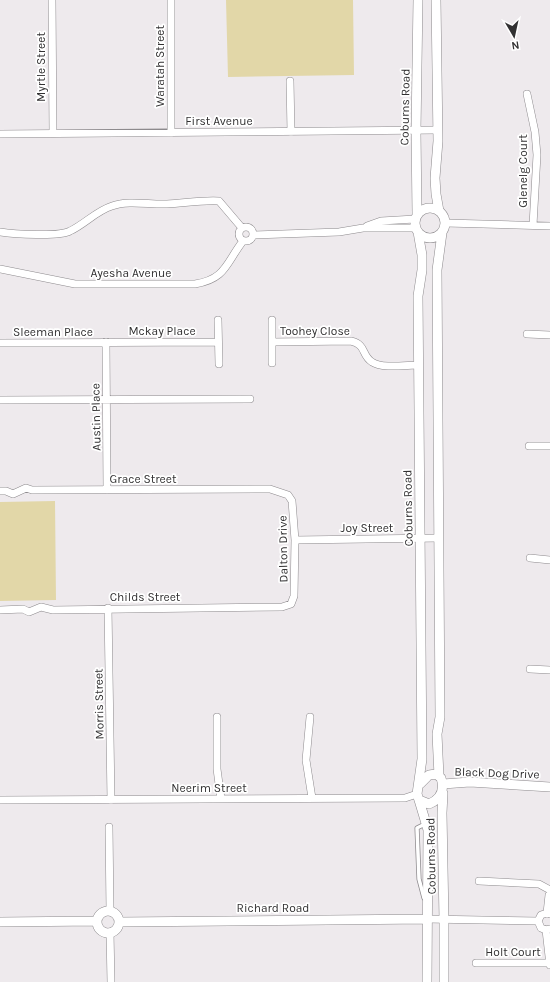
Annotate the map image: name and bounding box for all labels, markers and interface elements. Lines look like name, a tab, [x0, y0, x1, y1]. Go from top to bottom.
north arrow	[494, 16, 534, 56]
street label: Waratah Street	[153, 24, 167, 107]
street label: Myrtle Street	[34, 32, 48, 102]
text: N	[511, 38, 520, 52]
street label: Coburns Road	[397, 69, 413, 145]
street label: First Avenue	[185, 114, 253, 128]
street label: Glenelg Court	[516, 134, 530, 208]
street label: Ayesha Avenue	[91, 266, 171, 280]
street label: Mckay Place	[128, 324, 196, 338]
street label: Toohey Close	[280, 324, 350, 338]
street label: Sleeman Place	[13, 325, 93, 339]
street label: Austin Place	[88, 383, 104, 451]
street label: Coburns Road	[400, 470, 416, 546]
street label: Grace Street	[110, 472, 177, 486]
street label: Dalton Drive	[275, 515, 291, 583]
street label: Joy Street	[341, 521, 394, 535]
street label: Childs Street	[110, 590, 181, 604]
street label: Morris Street	[91, 668, 107, 740]
street label: Black Dog Drive	[454, 765, 540, 781]
street label: Neerim Street	[171, 781, 247, 795]
street label: Coburns Road	[423, 818, 439, 894]
street label: Richard Road	[237, 901, 309, 915]
street label: Holt Court	[485, 945, 541, 959]

